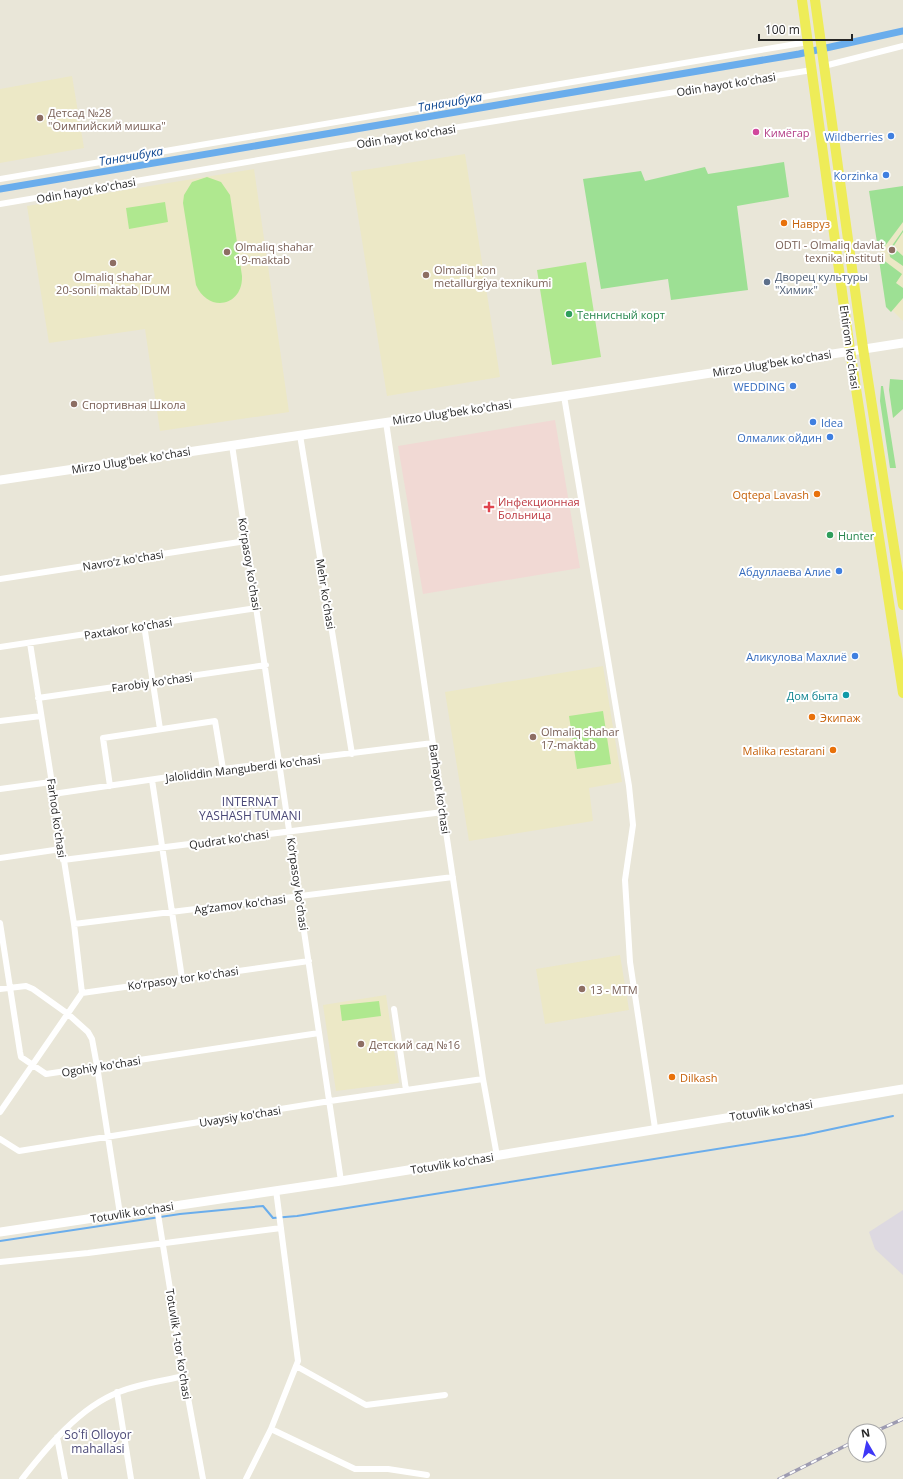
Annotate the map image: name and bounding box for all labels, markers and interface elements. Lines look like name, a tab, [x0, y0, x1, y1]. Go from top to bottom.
scale bar	[759, 16, 852, 42]
text: 100 m	[765, 21, 800, 38]
street label: Odin hayot ko'chasi	[675, 69, 777, 99]
water label: Таначибука	[417, 88, 484, 116]
place label: Детсад №28 "Оимпийский мишка"	[48, 105, 166, 133]
marker: Детсад №28 "Оимпийский мишка"	[35, 113, 45, 123]
street label: Odin hayot ko'chasi	[355, 121, 457, 151]
place label: Кимёгар	[764, 125, 810, 140]
marker: Кимёгар	[751, 127, 761, 137]
place label: Wildberries	[824, 129, 883, 144]
marker: Wildberries	[886, 131, 896, 141]
water label: Таначибука	[98, 142, 165, 170]
place label: Korzinka	[834, 168, 878, 183]
marker: Korzinka	[881, 170, 891, 180]
street label: Odin hayot ko'chasi	[35, 174, 137, 206]
place label: Навруз	[792, 216, 830, 231]
marker: Навруз	[779, 218, 789, 228]
place label: ODTI - Olmaliq davlat texnika instituti	[775, 237, 884, 265]
place label: Olmaliq shahar 19-maktab	[235, 239, 314, 267]
marker: ODTI - Olmaliq davlat texnika instituti	[887, 245, 897, 255]
marker: Olmaliq shahar 19-maktab	[222, 247, 232, 257]
marker: Olmaliq shahar 20-sonli maktab IDUM	[108, 258, 118, 268]
place label: Olmaliq kon metallurgiya texnikumi	[434, 262, 551, 290]
place label: Olmaliq shahar 20-sonli maktab IDUM	[56, 269, 170, 297]
place label: Дворец культуры "Химик"	[775, 269, 868, 297]
marker: Olmaliq kon metallurgiya texnikumi	[421, 270, 431, 280]
marker: Дворец культуры "Химик"	[762, 277, 772, 287]
street label: Ehtirom ko'chasi	[837, 304, 863, 390]
place label: Теннисный корт	[577, 307, 665, 322]
marker: Теннисный корт	[564, 309, 574, 319]
street label: Mirzo Ulug'bek ko'chasi	[711, 346, 833, 380]
place label: WEDDING	[733, 379, 785, 394]
marker: WEDDING	[788, 381, 798, 391]
street label: Mirzo Ulug'bek ko'chasi	[391, 396, 513, 428]
place label: Спортивная Школа	[82, 397, 186, 412]
marker: Спортивная Школа	[69, 399, 79, 409]
place label: Idea	[821, 415, 843, 430]
marker: Idea	[808, 417, 818, 427]
place label: Олмалик ойдин	[737, 430, 822, 445]
marker: Олмалик ойдин	[825, 432, 835, 442]
street label: Mirzo Ulug'bek ko'chasi	[70, 443, 192, 477]
place label: Oqtepa Lavash	[732, 487, 809, 502]
marker: Oqtepa Lavash	[812, 489, 822, 499]
place label: Инфекционная Больница	[498, 494, 580, 522]
marker: Инфекционная Больница	[483, 501, 495, 513]
street label: Ko‘rpasoy ko'chasi	[235, 517, 265, 611]
place label: Hunter	[838, 528, 875, 543]
marker: Hunter	[825, 530, 835, 540]
street label: Navro‘z ko'chasi	[81, 546, 165, 574]
street label: Mehr ko'chasi	[313, 558, 339, 630]
place label: Абдуллаева Алие	[739, 564, 831, 579]
marker: Абдуллаева Алие	[834, 566, 844, 576]
street label: Paxtakor ko'chasi	[83, 614, 173, 642]
place label: Аликулова Махлиё	[746, 649, 847, 664]
marker: Аликулова Махлиё	[850, 651, 860, 661]
street label: Farobiy ko'chasi	[110, 669, 194, 695]
place label: Дом быта	[787, 688, 838, 703]
marker: Дом быта	[841, 690, 851, 700]
place label: Экипаж	[820, 710, 862, 725]
marker: Экипаж	[807, 712, 817, 722]
place label: Olmaliq shahar 17-maktab	[541, 724, 620, 752]
marker: Olmaliq shahar 17-maktab	[528, 732, 538, 742]
street label: Barhayot ko'chasi	[426, 743, 454, 835]
place label: Malika restarani	[743, 743, 825, 758]
marker: Malika restarani	[828, 745, 838, 755]
street label: Jaloliddin Manguberdi ko'chasi	[164, 751, 321, 785]
street label: Farhod ko'chasi	[44, 777, 70, 859]
district label: INTERNAT YASHASH TUMANI	[199, 793, 301, 824]
street label: Qudrat ko'chasi	[188, 826, 270, 852]
street label: Ko‘rpasoy ko'chasi	[284, 837, 312, 931]
street label: Ag‘zamov ko'chasi	[193, 891, 287, 917]
street label: Ko‘rpasoy tor ko'chasi	[127, 963, 239, 993]
place label: 13 - MTM	[590, 982, 638, 997]
marker: 13 - MTM	[577, 984, 587, 994]
place label: Детский сад №16	[369, 1037, 460, 1052]
marker: Детский сад №16	[356, 1039, 366, 1049]
street label: Ogohiy ko'chasi	[60, 1052, 142, 1080]
place label: Dilkash	[680, 1070, 717, 1085]
marker: Dilkash	[667, 1072, 677, 1082]
street label: Totuvlik ko'chasi	[728, 1096, 814, 1124]
street label: Uvaysiy ko'chasi	[198, 1102, 282, 1130]
street label: Totuvlik ko'chasi	[409, 1149, 495, 1177]
street label: Totuvlik ko'chasi	[89, 1198, 175, 1226]
street label: Totuvlik 1-tor ko'chasi	[163, 1288, 195, 1400]
north arrow	[847, 1423, 887, 1463]
text: N	[860, 1425, 871, 1441]
district label: Soʻfi Ollоyor mahallasi	[64, 1426, 132, 1457]

